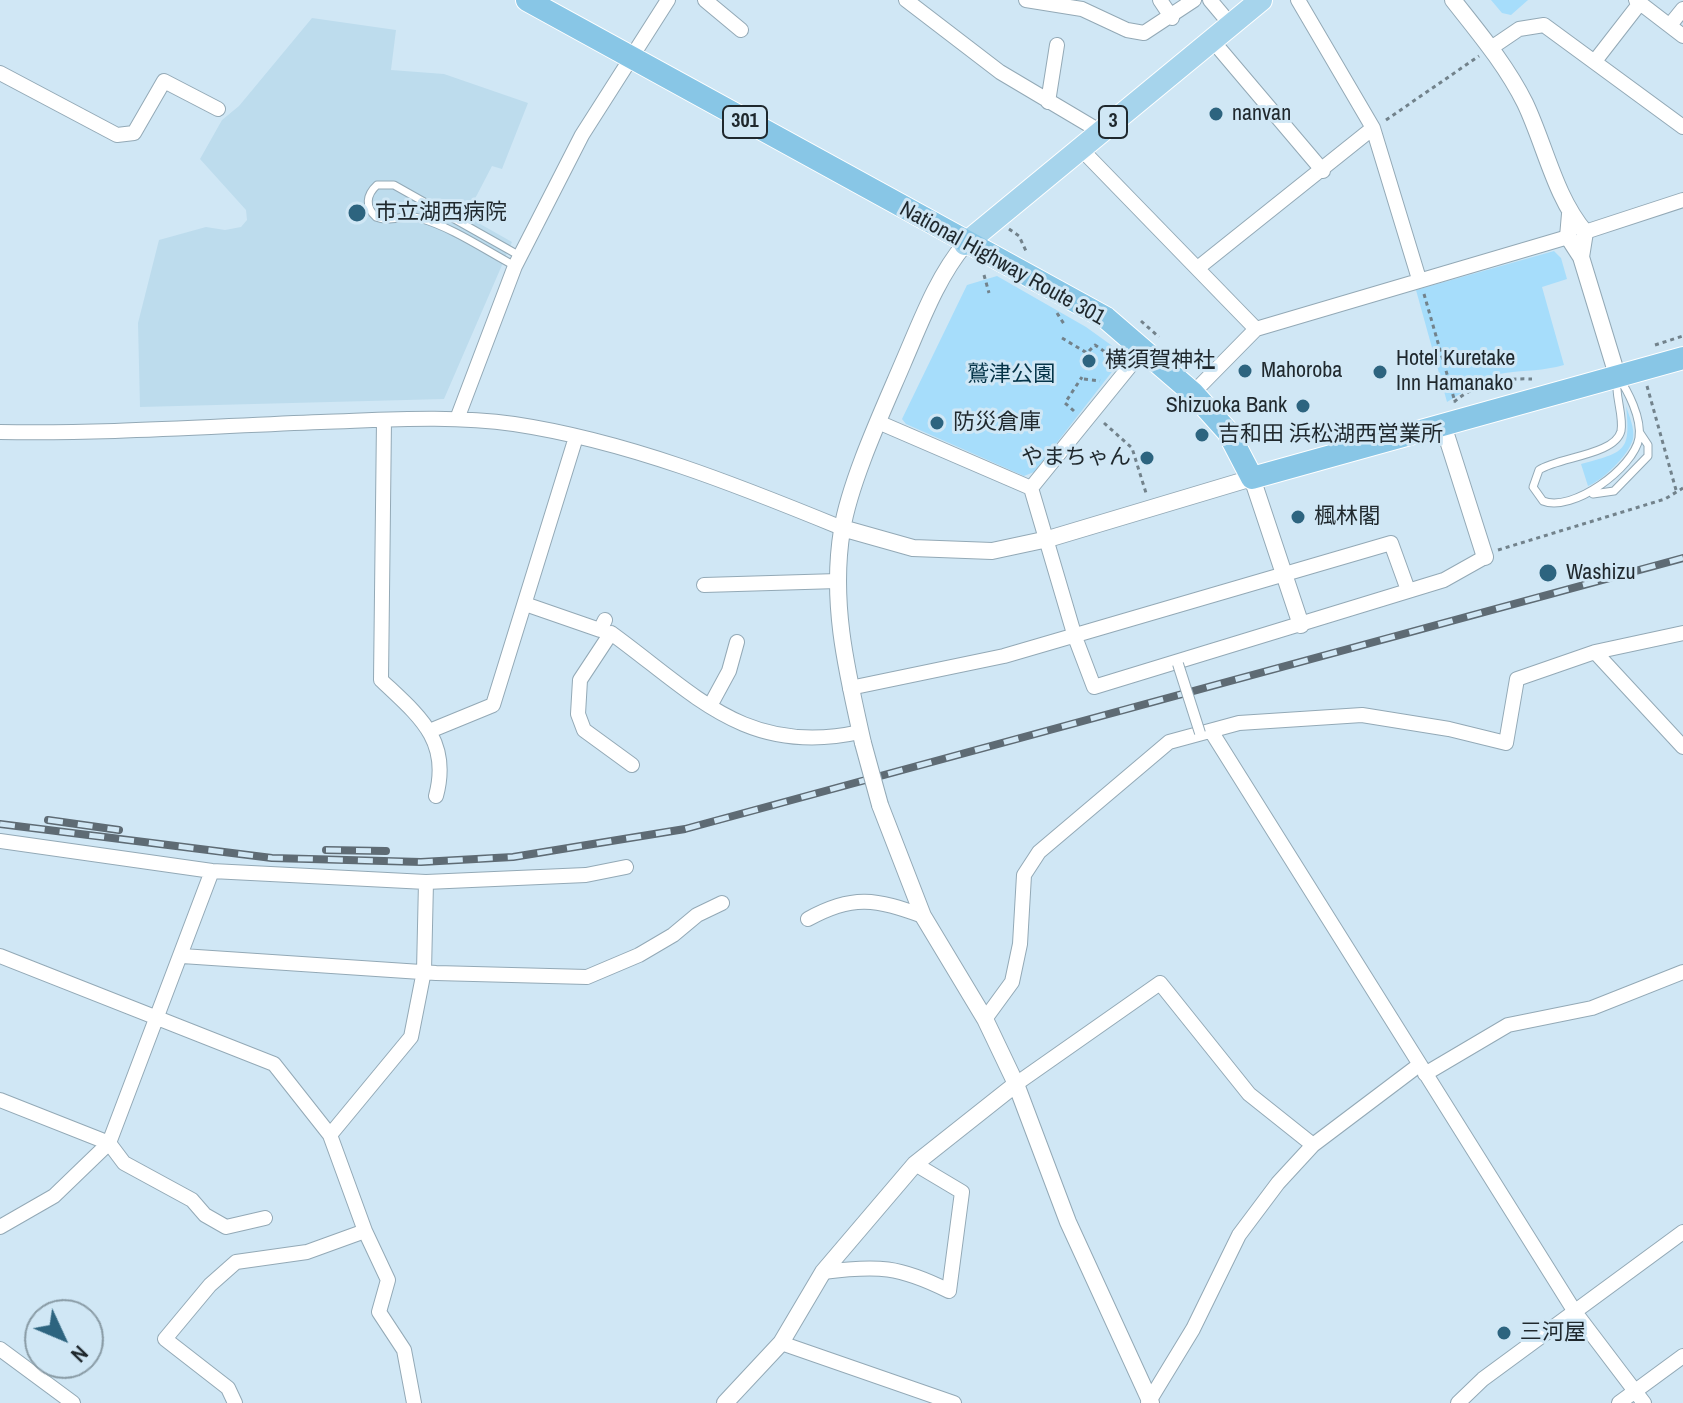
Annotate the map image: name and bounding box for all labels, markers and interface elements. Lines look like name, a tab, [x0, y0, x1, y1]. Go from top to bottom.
place label: nanvan	[1232, 101, 1291, 127]
marker: nanvan	[1207, 105, 1225, 123]
road number: 301	[723, 106, 767, 138]
road number: 3	[1099, 106, 1127, 138]
street label: National Highway Route 301	[895, 197, 1109, 331]
place label: 市立湖西病院	[375, 200, 507, 226]
marker: 市立湖西病院	[346, 202, 368, 224]
place label: Hotel Kuretake Inn Hamanako	[1396, 346, 1515, 398]
place label: 横須賀神社	[1105, 348, 1215, 374]
marker: 横須賀神社	[1080, 352, 1098, 370]
place label: Mahoroba	[1261, 358, 1342, 384]
park label: 鷲津公園	[967, 362, 1055, 388]
marker: Mahoroba	[1236, 362, 1254, 380]
marker: Hotel Kuretake Inn Hamanako	[1371, 363, 1389, 381]
place label: Shizuoka Bank	[1166, 393, 1287, 419]
marker: Shizuoka Bank	[1294, 397, 1312, 415]
place label: 防災倉庫	[953, 410, 1041, 436]
marker: 防災倉庫	[928, 414, 946, 432]
place label: 吉和田 浜松湖西営業所	[1218, 422, 1443, 448]
marker: 吉和田 浜松湖西営業所	[1193, 426, 1211, 444]
place label: やまちゃん	[1021, 445, 1131, 471]
marker: やまちゃん	[1138, 449, 1156, 467]
place label: 楓林閣	[1314, 504, 1380, 530]
marker: 楓林閣	[1289, 508, 1307, 526]
place label: Washizu	[1566, 560, 1636, 586]
marker: Washizu	[1537, 562, 1559, 584]
north arrow	[24, 1299, 104, 1379]
place label: 三河屋	[1520, 1320, 1586, 1346]
marker: 三河屋	[1495, 1324, 1513, 1342]
text: N	[65, 1339, 95, 1369]

